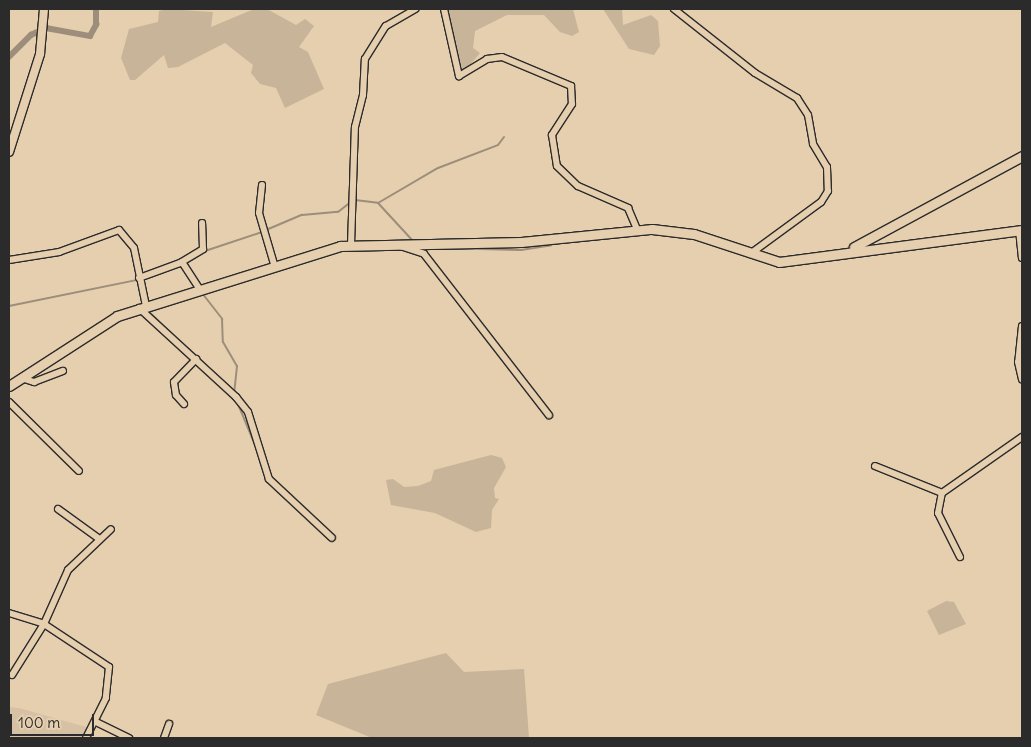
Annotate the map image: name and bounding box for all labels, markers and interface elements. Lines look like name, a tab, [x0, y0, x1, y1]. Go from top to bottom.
scale bar	[12, 704, 96, 736]
text: 100 m	[18, 713, 60, 732]

